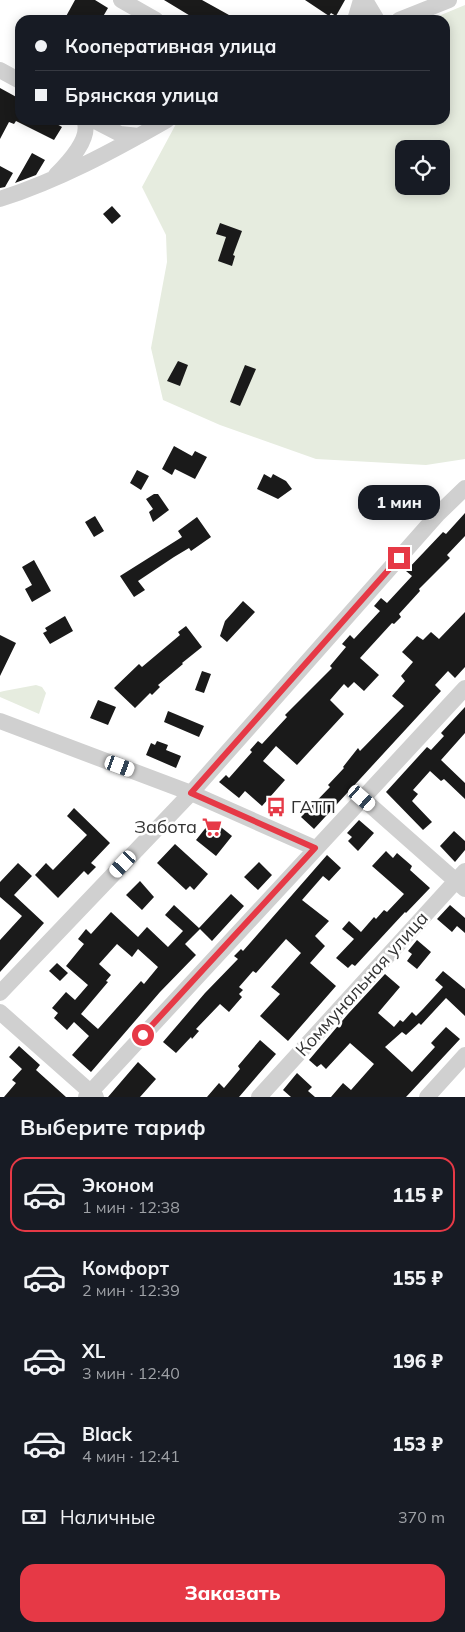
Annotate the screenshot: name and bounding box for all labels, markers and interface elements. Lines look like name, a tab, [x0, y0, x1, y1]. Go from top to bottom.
text: Кооперативная улица	[65, 34, 277, 58]
text: Брянская улица	[65, 83, 219, 107]
map controls	[395, 140, 450, 195]
button: locate	[395, 140, 450, 195]
callout: 1 мин	[358, 486, 440, 520]
text: 1 мин	[376, 492, 422, 512]
route end	[388, 547, 410, 569]
car	[103, 754, 136, 778]
car	[345, 782, 378, 814]
place label: ГАТП	[291, 795, 336, 818]
bus stop icon: ГАТП	[265, 796, 287, 818]
place label: Забота	[134, 815, 197, 838]
supermarket icon: Забота	[201, 816, 223, 838]
car	[107, 848, 138, 880]
street label: Коммунальная улица	[290, 906, 433, 1061]
route start	[132, 1024, 154, 1046]
text: Выберите тариф	[20, 1113, 206, 1141]
icon: car	[22, 1172, 67, 1217]
text: Эконом	[82, 1173, 154, 1197]
text: 115 ₽	[392, 1183, 443, 1207]
text: 1 мин · 12:38	[82, 1197, 180, 1217]
icon: car	[22, 1255, 67, 1300]
text: Комфорт	[82, 1256, 169, 1280]
text: 155 ₽	[392, 1266, 443, 1290]
text: 2 мин · 12:39	[82, 1280, 180, 1300]
icon: car	[22, 1338, 67, 1383]
text: XL	[82, 1339, 105, 1363]
text: 196 ₽	[392, 1349, 443, 1373]
text: 3 мин · 12:40	[82, 1363, 180, 1383]
icon: car	[22, 1421, 67, 1466]
text: Black	[82, 1422, 132, 1446]
text: 153 ₽	[392, 1432, 443, 1456]
text: 4 мин · 12:41	[82, 1446, 180, 1466]
icon: cash	[20, 1503, 48, 1531]
text: Наличные	[60, 1505, 155, 1529]
text: 370 m	[398, 1507, 445, 1527]
button: Заказать	[20, 1564, 445, 1622]

